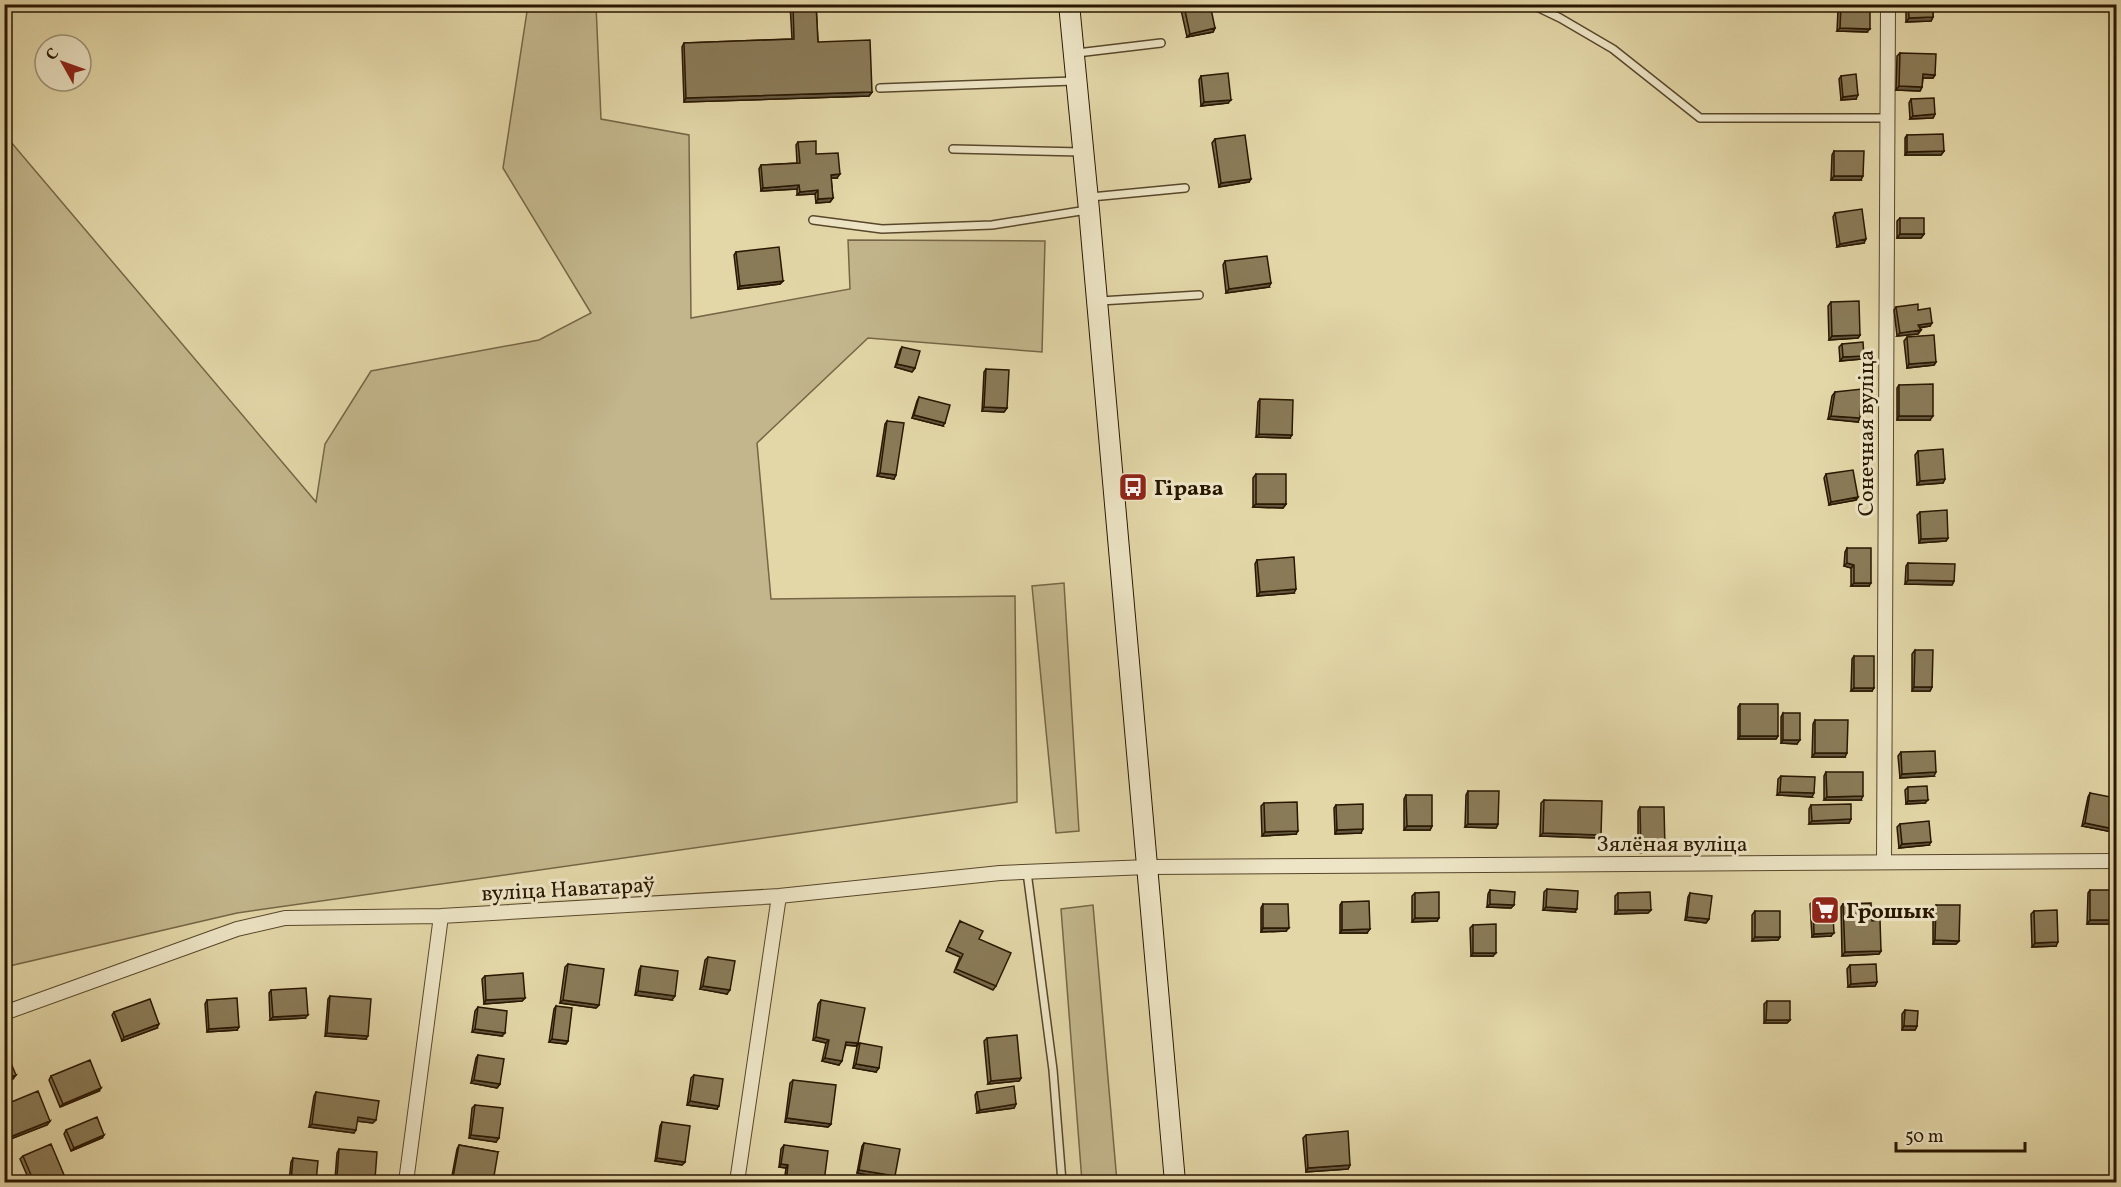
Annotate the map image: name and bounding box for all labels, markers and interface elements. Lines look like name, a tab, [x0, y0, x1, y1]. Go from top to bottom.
north arrow	[33, 33, 93, 93]
text: С	[41, 44, 65, 66]
street label: Сонечная вуліца	[1852, 350, 1883, 516]
bus stop icon: Гірава	[1117, 471, 1149, 503]
place label: Гірава	[1154, 474, 1224, 505]
street label: Зялёная вуліца	[1596, 830, 1748, 861]
street label: вуліца Наватараў	[481, 870, 656, 911]
supermarket icon: Грошык	[1809, 894, 1841, 926]
place label: Грошык	[1846, 897, 1935, 928]
scale bar	[1896, 1115, 2025, 1153]
text: 50 m	[1905, 1125, 1944, 1150]

